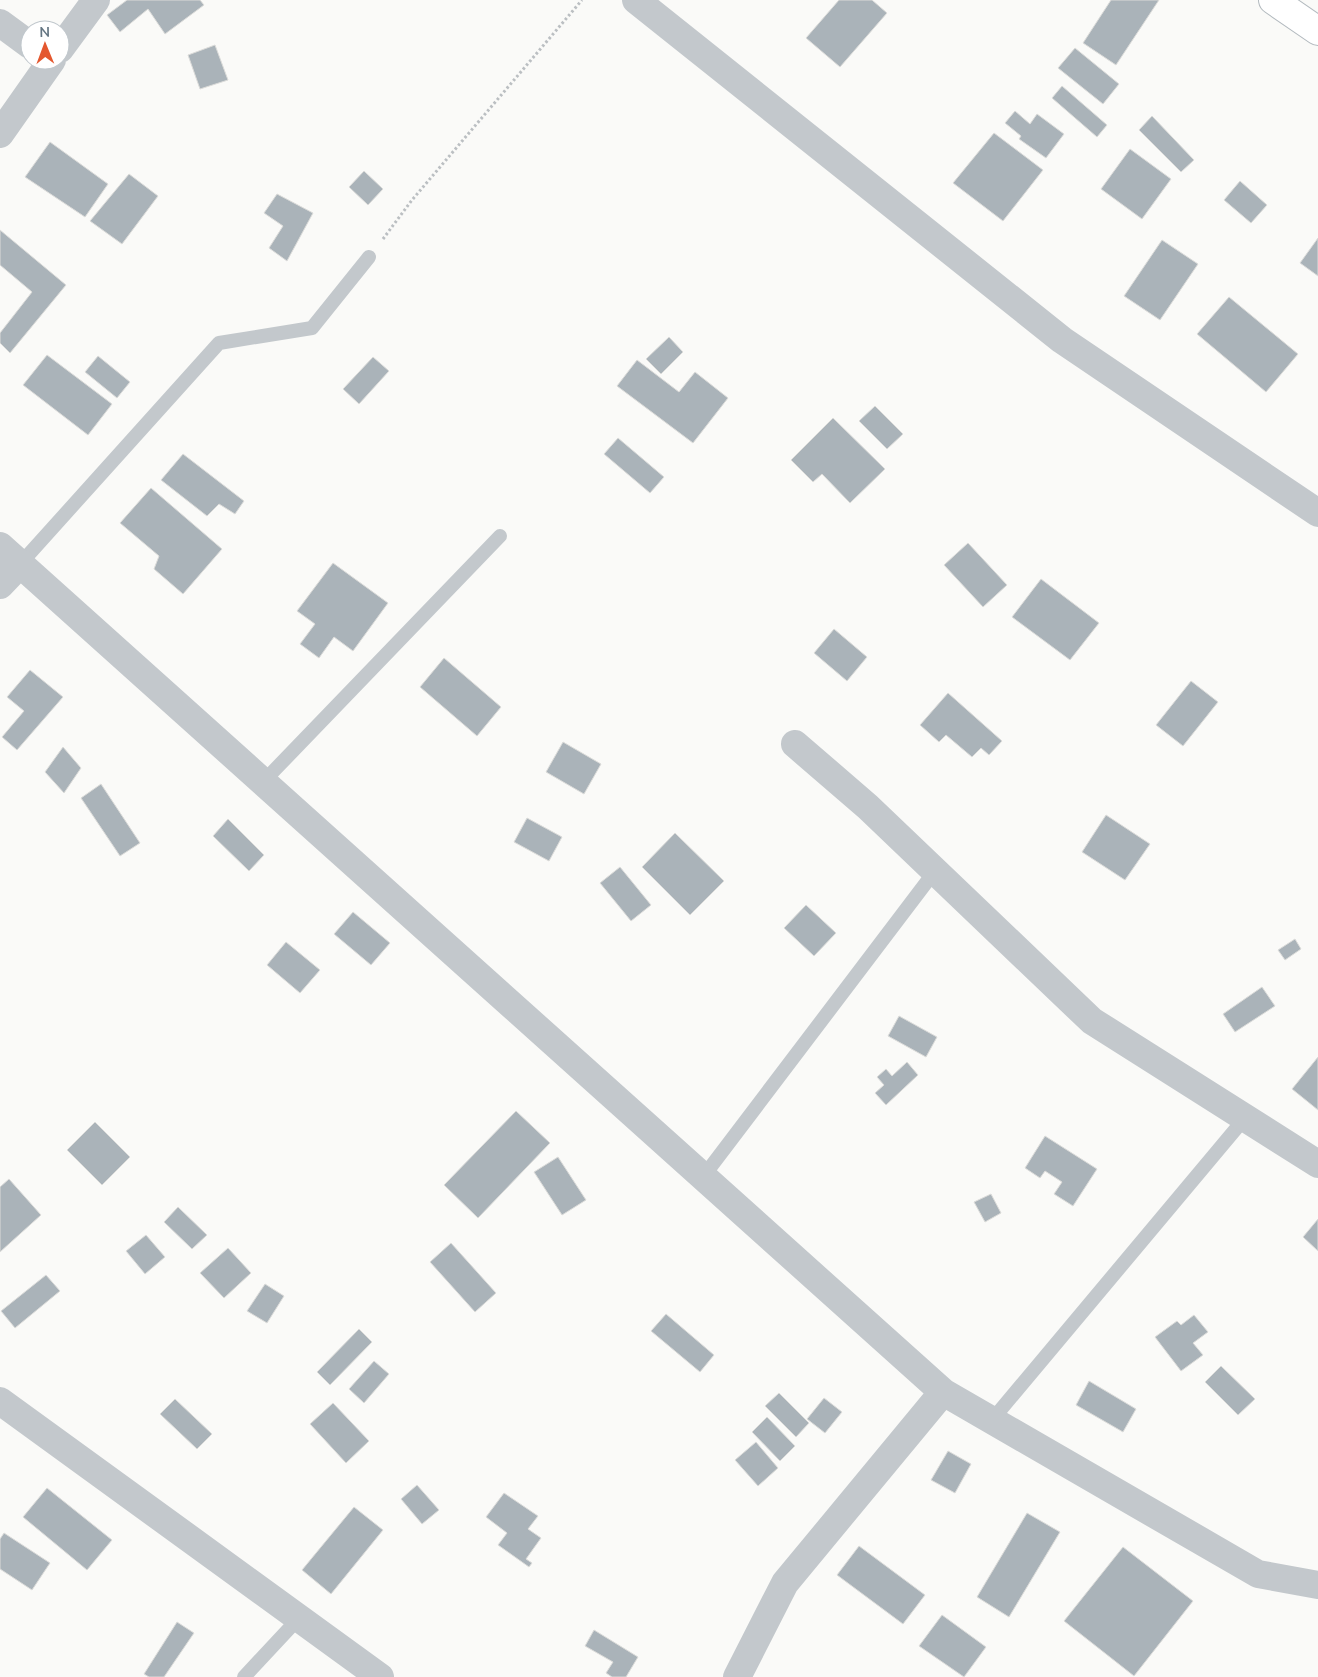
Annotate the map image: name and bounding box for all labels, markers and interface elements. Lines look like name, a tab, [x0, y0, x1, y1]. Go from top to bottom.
north arrow	[20, 20, 70, 70]
text: N	[39, 23, 50, 41]

